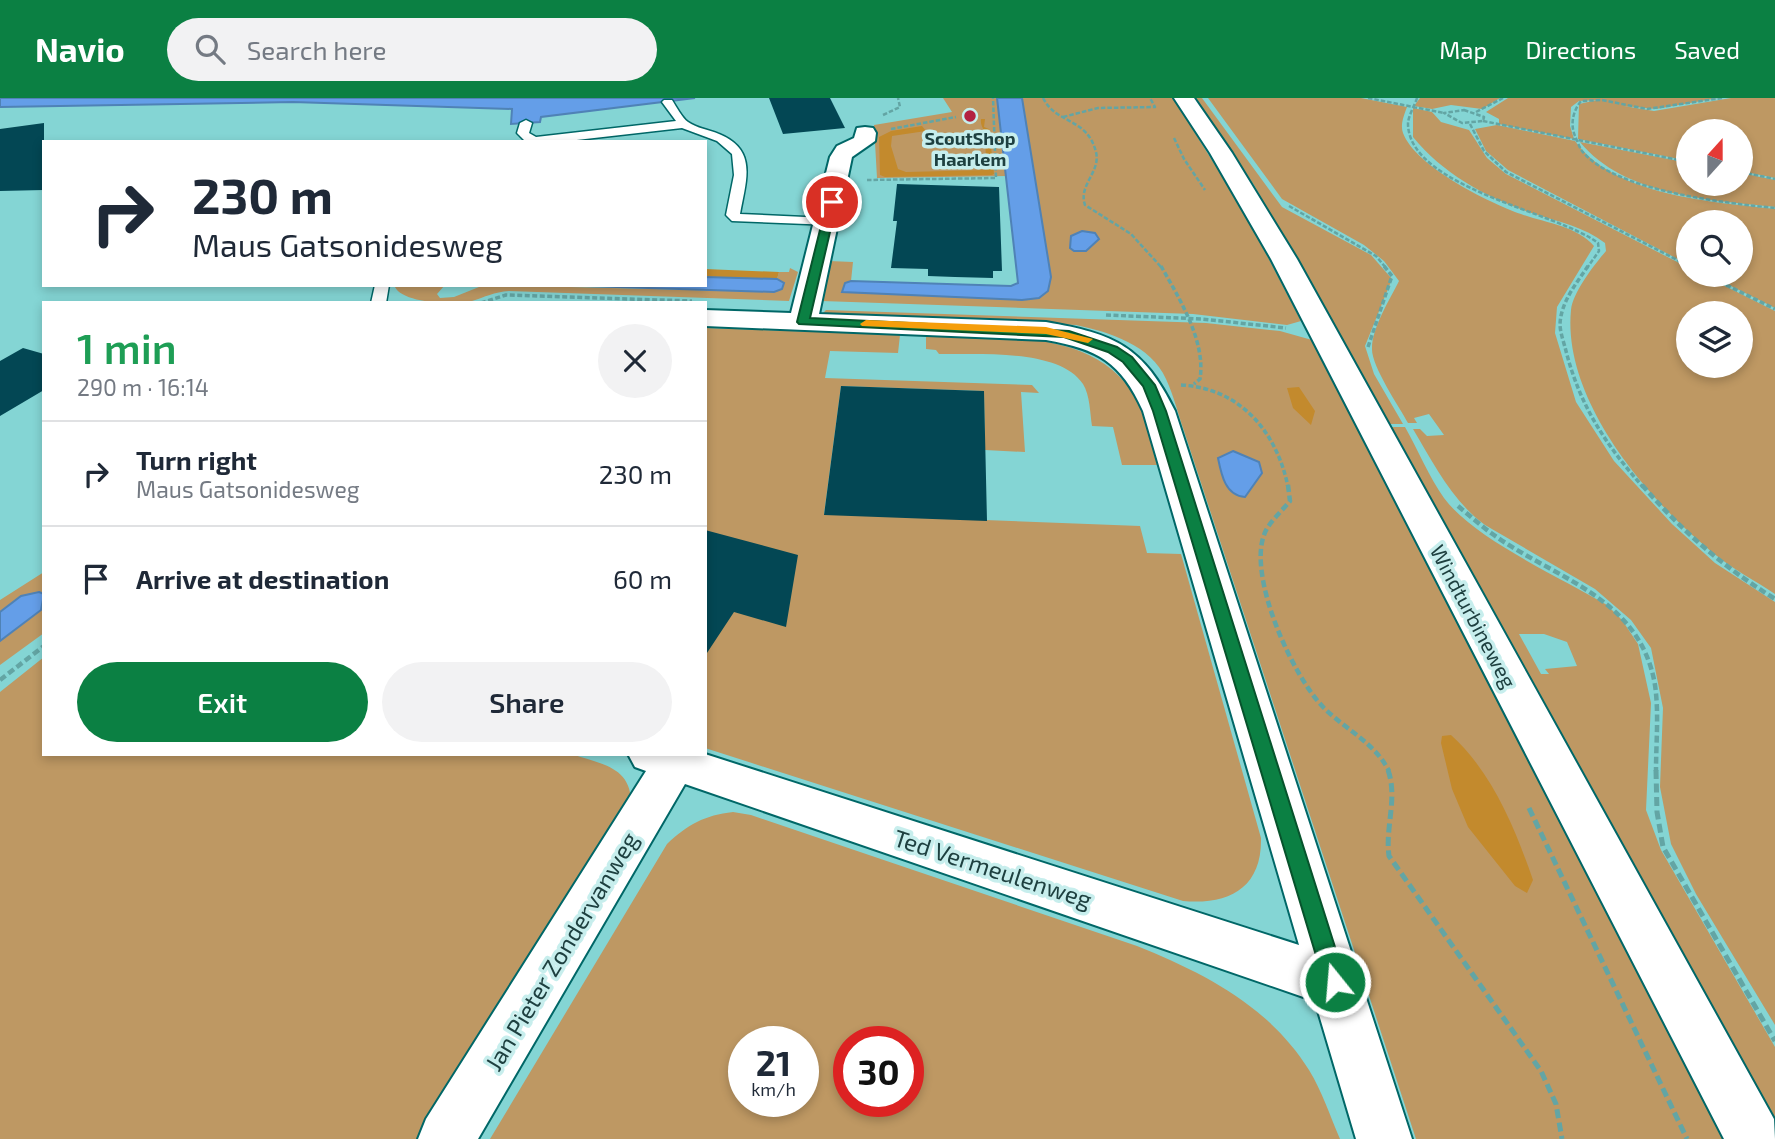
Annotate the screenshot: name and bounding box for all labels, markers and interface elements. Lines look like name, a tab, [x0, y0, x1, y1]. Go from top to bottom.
search box	[167, 18, 657, 81]
text: Navio	[35, 29, 125, 69]
icon: search	[191, 30, 229, 68]
text: Search here	[247, 34, 386, 65]
text: Map	[1439, 35, 1487, 64]
text: Directions	[1525, 35, 1636, 64]
text: Saved	[1674, 35, 1740, 64]
marker: ScoutShop Haarlem	[962, 108, 978, 124]
north arrow	[1676, 119, 1754, 196]
map controls	[1676, 119, 1753, 378]
place label: ScoutShop Haarlem	[924, 127, 1016, 170]
text: 230 m	[192, 165, 333, 224]
icon: right	[77, 168, 168, 259]
pin	[802, 172, 862, 232]
icon: arrive	[813, 183, 851, 221]
button: search	[1676, 210, 1753, 287]
text: Maus Gatsonidesweg	[192, 225, 503, 263]
button: layers	[1676, 301, 1753, 378]
text: 1 min	[77, 322, 177, 372]
button: close	[598, 324, 672, 398]
text: 290 m · 16:14	[77, 373, 209, 401]
text: Turn right	[136, 444, 257, 475]
icon: right	[77, 455, 115, 493]
text: 230 m	[599, 458, 672, 489]
text: Maus Gatsonidesweg	[136, 475, 360, 503]
street label: Windturbineweg	[1426, 540, 1522, 692]
icon: arrive	[77, 560, 115, 598]
text: Arrive at destination	[136, 563, 389, 594]
text: 60 m	[613, 563, 672, 594]
button: Exit	[77, 662, 368, 742]
button: Share	[382, 662, 672, 742]
street label: Ted Vermeulenweg	[890, 822, 1096, 914]
street label: Jan Pieter Zondervanweg	[478, 826, 644, 1076]
position arrow	[1298, 945, 1372, 1019]
speed limit sign: 30	[833, 1026, 924, 1117]
text: 21	[756, 1041, 791, 1083]
text: km/h	[751, 1078, 796, 1100]

